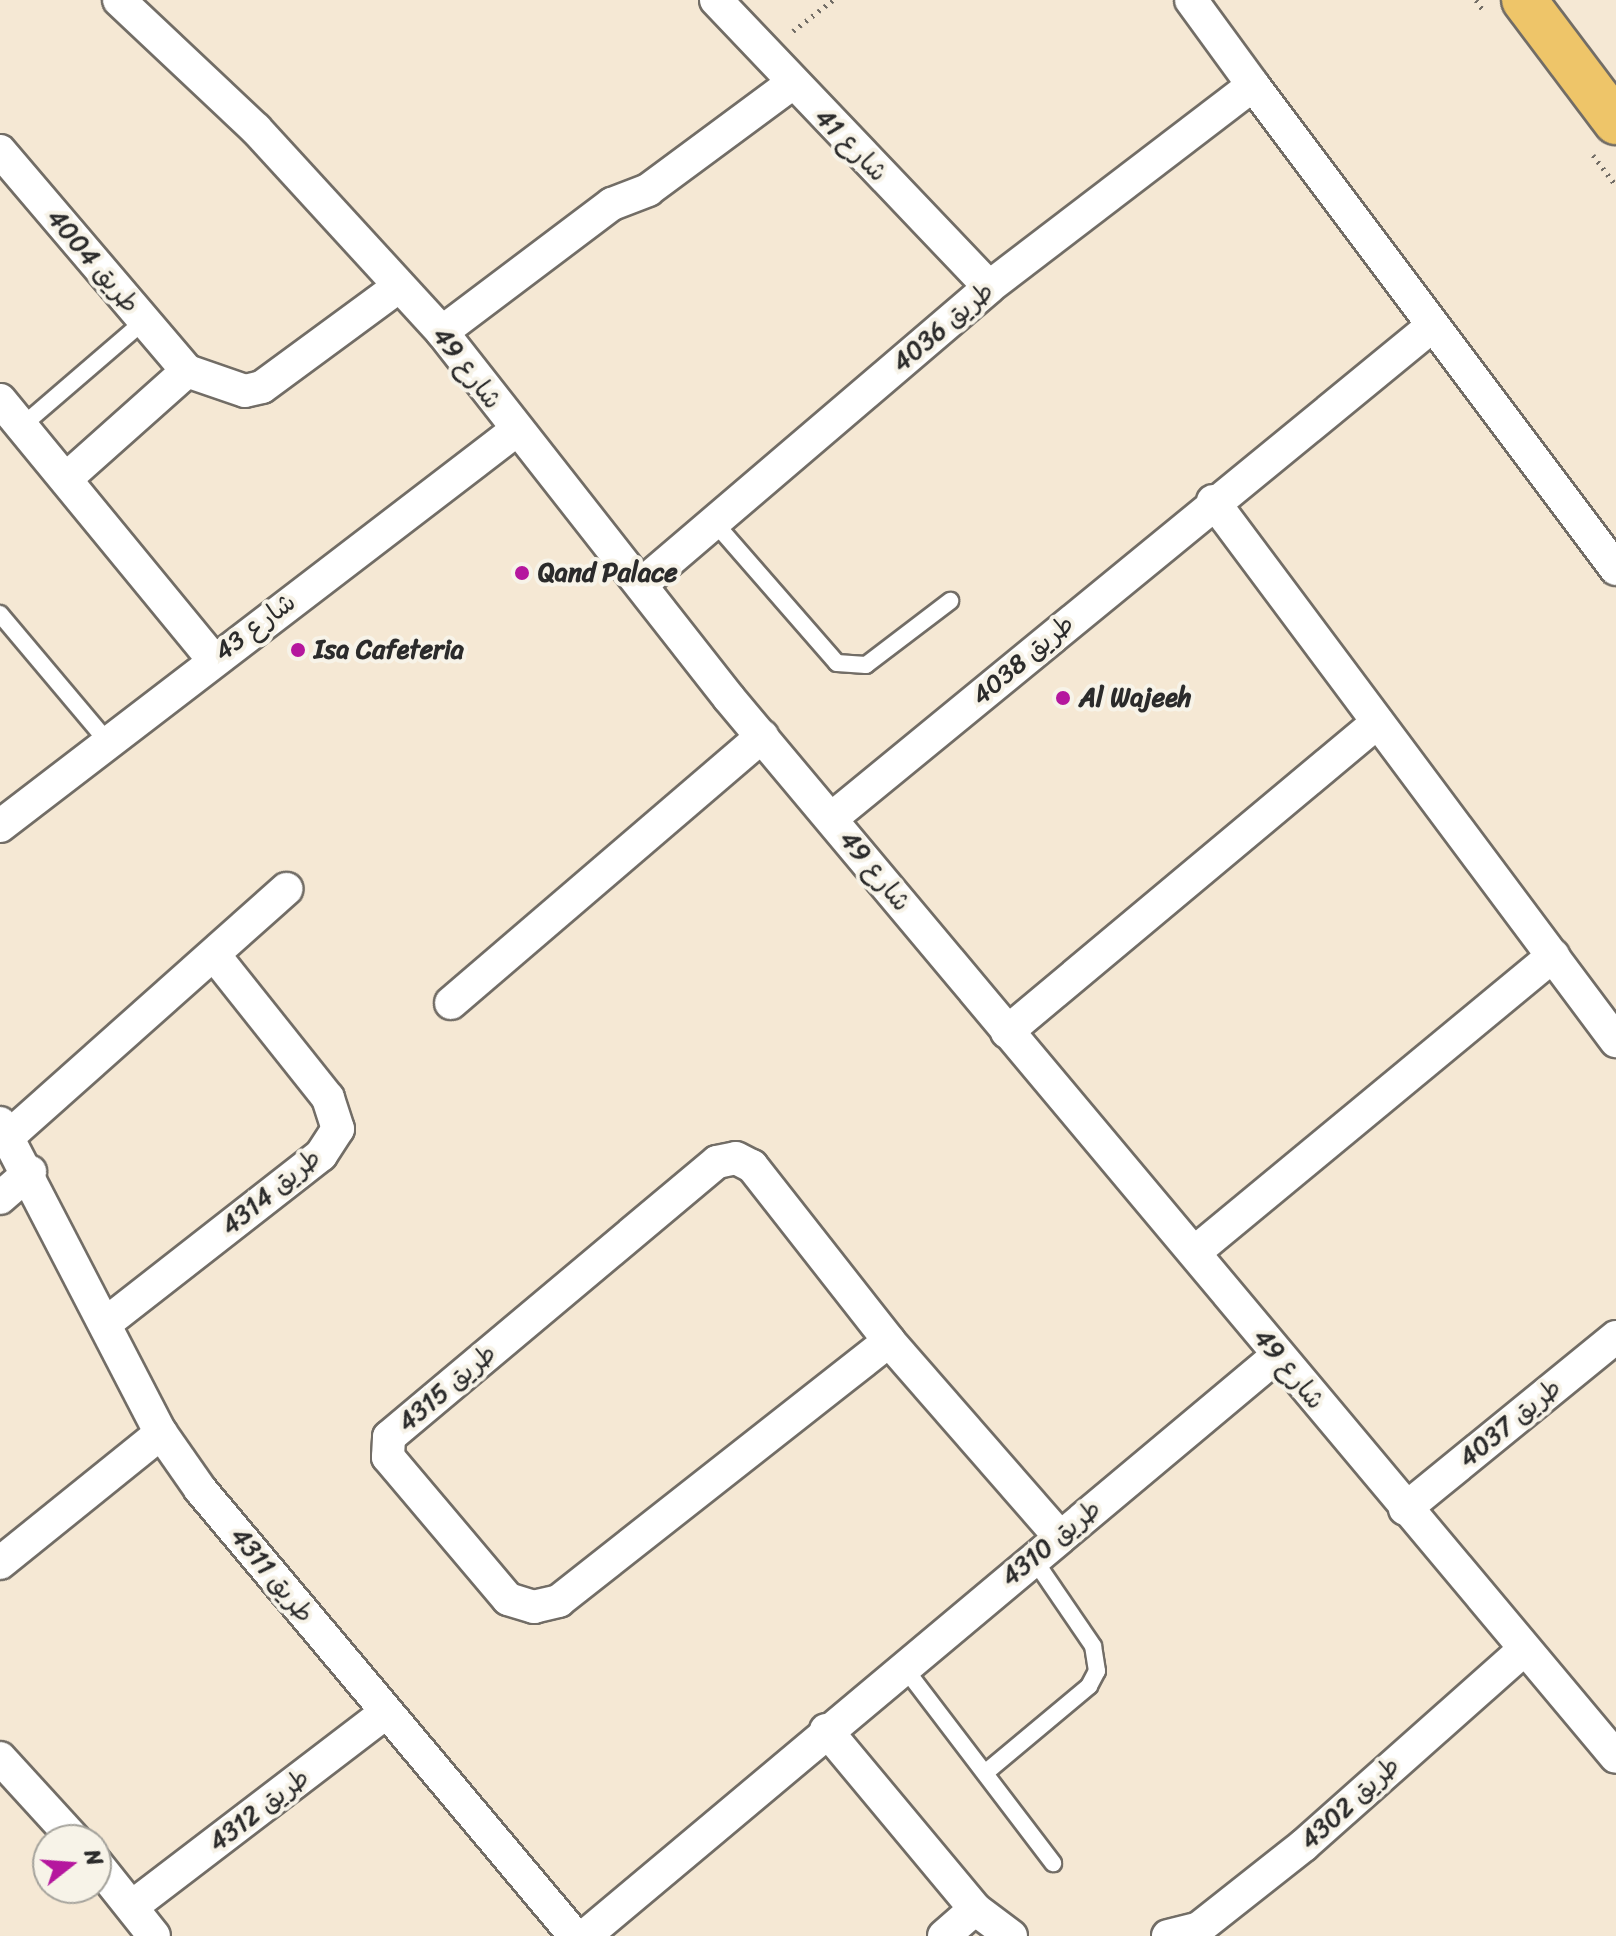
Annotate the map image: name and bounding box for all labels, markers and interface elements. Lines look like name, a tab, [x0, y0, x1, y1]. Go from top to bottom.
street label: شارع 41	[808, 102, 894, 188]
street label: طريق 4004	[40, 202, 146, 320]
street label: طريق 4036	[886, 275, 1000, 379]
street label: شارع 49	[426, 321, 508, 415]
place label: Qand Palace	[538, 557, 677, 589]
marker: Qand Palace	[513, 564, 531, 582]
street label: شارع 43	[208, 586, 302, 668]
street label: طريق 4038	[965, 608, 1081, 712]
place label: Isa Cafeteria	[314, 634, 465, 666]
marker: Isa Cafeteria	[289, 641, 307, 659]
place label: Al Wajeeh	[1079, 682, 1191, 714]
marker: Al Wajeeh	[1054, 689, 1072, 707]
street label: شارع 49	[833, 824, 917, 918]
street label: طريق 4314	[215, 1142, 327, 1242]
street label: شارع 49	[1247, 1322, 1331, 1416]
street label: طريق 4315	[391, 1338, 503, 1438]
street label: طريق 4037	[1452, 1372, 1568, 1474]
street label: طريق 4310	[995, 1493, 1107, 1593]
street label: طريق 4311	[224, 1521, 320, 1629]
street label: طريق 4302	[1294, 1750, 1406, 1856]
street label: طريق 4312	[202, 1762, 316, 1858]
north arrow	[32, 1824, 112, 1904]
text: N	[73, 1844, 114, 1870]

